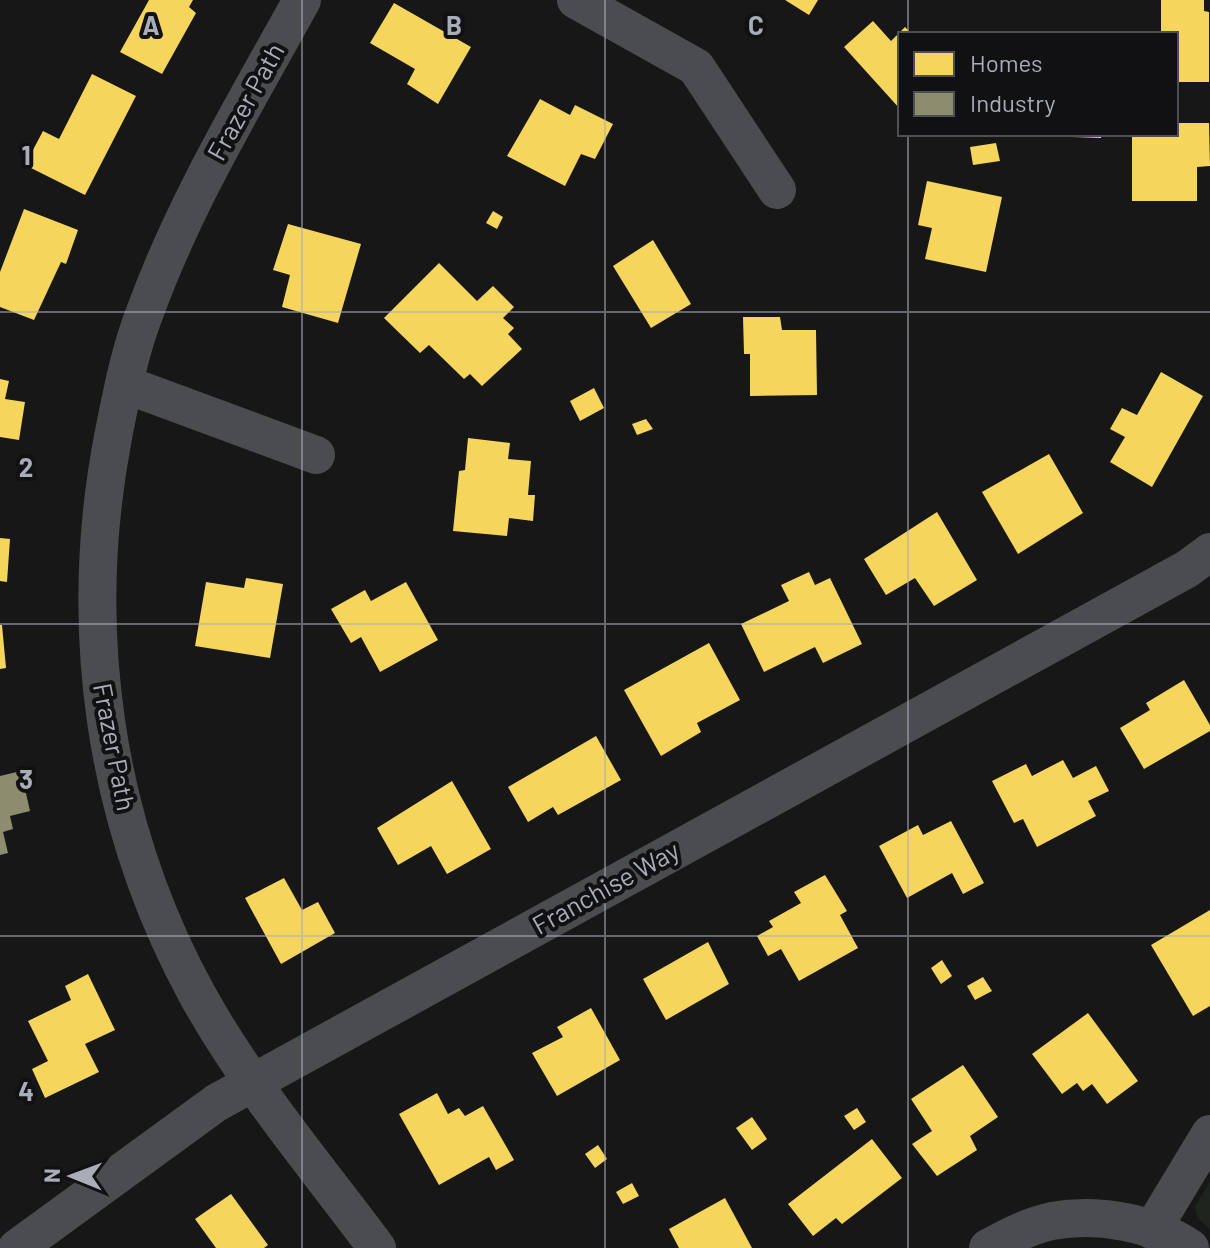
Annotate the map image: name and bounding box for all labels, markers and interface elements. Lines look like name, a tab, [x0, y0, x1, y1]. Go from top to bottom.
text: A	[142, 9, 160, 40]
text: B	[446, 9, 462, 40]
text: C	[748, 9, 764, 40]
legend	[898, 32, 1178, 136]
street label: Frazer Path	[200, 37, 290, 165]
text: Homes	[970, 48, 1043, 77]
text: Industry	[970, 88, 1056, 117]
text: 1	[21, 139, 31, 170]
text: 2	[19, 451, 33, 482]
street label: Frazer Path	[88, 680, 143, 813]
text: 3	[19, 763, 33, 794]
street label: Franchise Way	[526, 834, 684, 940]
text: 4	[18, 1075, 34, 1106]
north arrow	[32, 1136, 112, 1216]
text: N	[38, 1168, 64, 1183]

